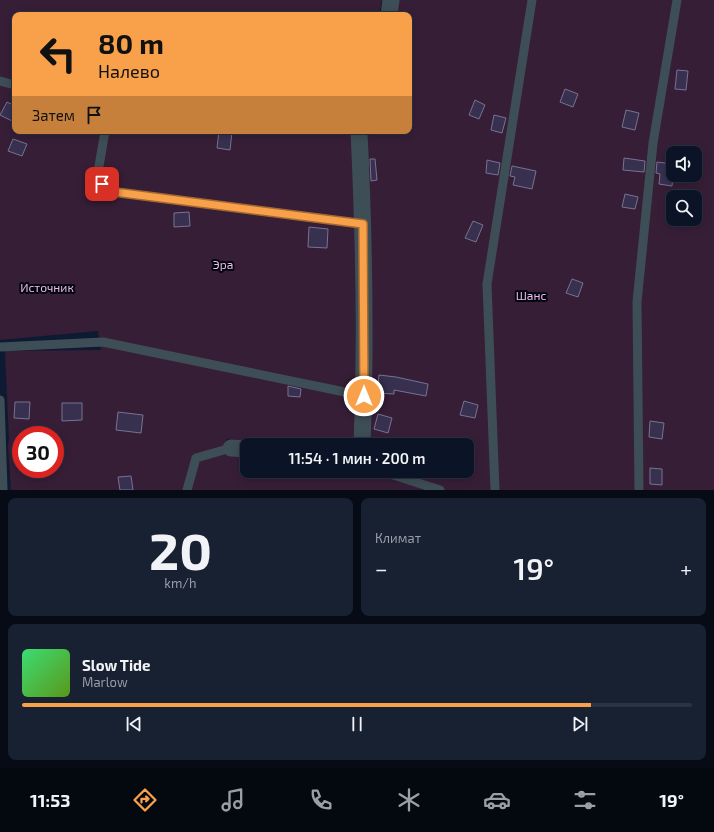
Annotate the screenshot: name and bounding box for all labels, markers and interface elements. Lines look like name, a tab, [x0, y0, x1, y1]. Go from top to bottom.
text: 80 m	[98, 26, 164, 60]
icon: left	[32, 28, 84, 80]
text: Налево	[98, 60, 160, 82]
icon: arrive	[83, 104, 105, 126]
text: Затем	[32, 106, 75, 124]
map controls	[666, 146, 702, 226]
button: sound	[666, 146, 702, 182]
pin	[85, 167, 119, 201]
icon: arrive	[91, 173, 113, 195]
button: search	[666, 190, 702, 226]
park label: Эра	[213, 257, 233, 271]
park label: Источник	[20, 280, 74, 294]
park label: Шанс	[516, 288, 546, 302]
position arrow	[343, 375, 385, 417]
speed limit sign: 30	[12, 426, 64, 478]
text: 11:54 · 1 мин · 200 m	[289, 449, 425, 467]
text: 20	[149, 518, 212, 580]
text: Климат	[375, 530, 421, 546]
text: 19°	[514, 550, 554, 586]
text: −	[375, 555, 388, 581]
text: +	[680, 555, 692, 581]
text: km/h	[164, 575, 197, 591]
text: Slow Tide	[82, 656, 150, 674]
text: Marlow	[82, 674, 128, 690]
icon: previous	[123, 713, 145, 735]
icon: pause	[346, 713, 368, 735]
icon: next	[569, 713, 591, 735]
icon: directions	[131, 786, 159, 814]
icon: music	[219, 786, 247, 814]
icon: phone	[307, 786, 335, 814]
icon: climate	[395, 786, 423, 814]
icon: car	[483, 786, 511, 814]
icon: filters	[571, 786, 599, 814]
text: 11:53	[30, 789, 70, 811]
text: 19°	[659, 789, 684, 811]

